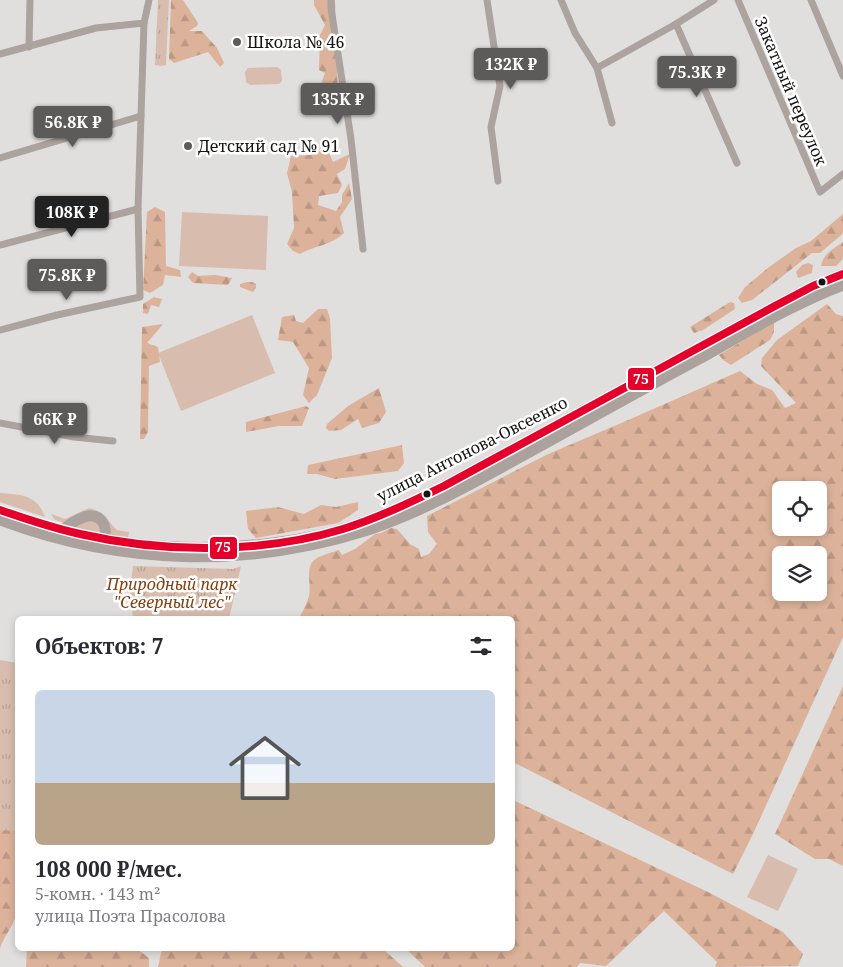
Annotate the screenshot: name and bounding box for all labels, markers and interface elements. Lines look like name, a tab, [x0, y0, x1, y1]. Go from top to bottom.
street label: Закатный переулок	[750, 13, 833, 169]
place label: Школа № 46	[247, 31, 344, 53]
marker: Школа № 46	[231, 36, 243, 48]
pin: 132K ₽	[470, 48, 552, 90]
text: 132K ₽	[485, 53, 537, 75]
pin: 75.3K ₽	[651, 56, 743, 98]
text: 75.3K ₽	[668, 61, 726, 83]
pin: 135K ₽	[297, 82, 379, 125]
text: 135K ₽	[312, 88, 364, 110]
pin: 56.8K ₽	[27, 106, 119, 148]
text: 56.8K ₽	[44, 111, 102, 133]
place label: Детский сад № 91	[198, 135, 340, 157]
marker: Детский сад № 91	[182, 140, 194, 152]
pin: 108K ₽	[31, 196, 113, 238]
text: 108K ₽	[46, 201, 98, 223]
pin: 75.8K ₽	[21, 258, 113, 301]
text: 75.8K ₽	[38, 264, 96, 286]
unlabelled marker	[817, 277, 827, 287]
line badge: 75	[627, 367, 655, 391]
text: 75	[633, 369, 649, 388]
street label: улица Антонова-Овсеенко	[373, 391, 571, 507]
pin: 66K ₽	[20, 402, 90, 445]
text: 66K ₽	[33, 408, 77, 430]
map controls	[772, 481, 827, 601]
button: locate	[772, 481, 827, 536]
unlabelled marker	[422, 489, 432, 499]
line badge: 75	[209, 536, 238, 560]
text: 75	[215, 537, 231, 556]
button: layers	[772, 546, 827, 601]
park label: Природный парк "Северный лес"	[105, 573, 238, 613]
text: Объектов: 7	[35, 632, 164, 660]
icon: filters	[467, 632, 495, 660]
icon: home	[220, 723, 310, 813]
text: 108 000 ₽/мес.	[35, 855, 182, 883]
text: 5-комн. · 143 m²	[35, 883, 160, 905]
text: улица Поэта Прасолова	[35, 905, 226, 927]

